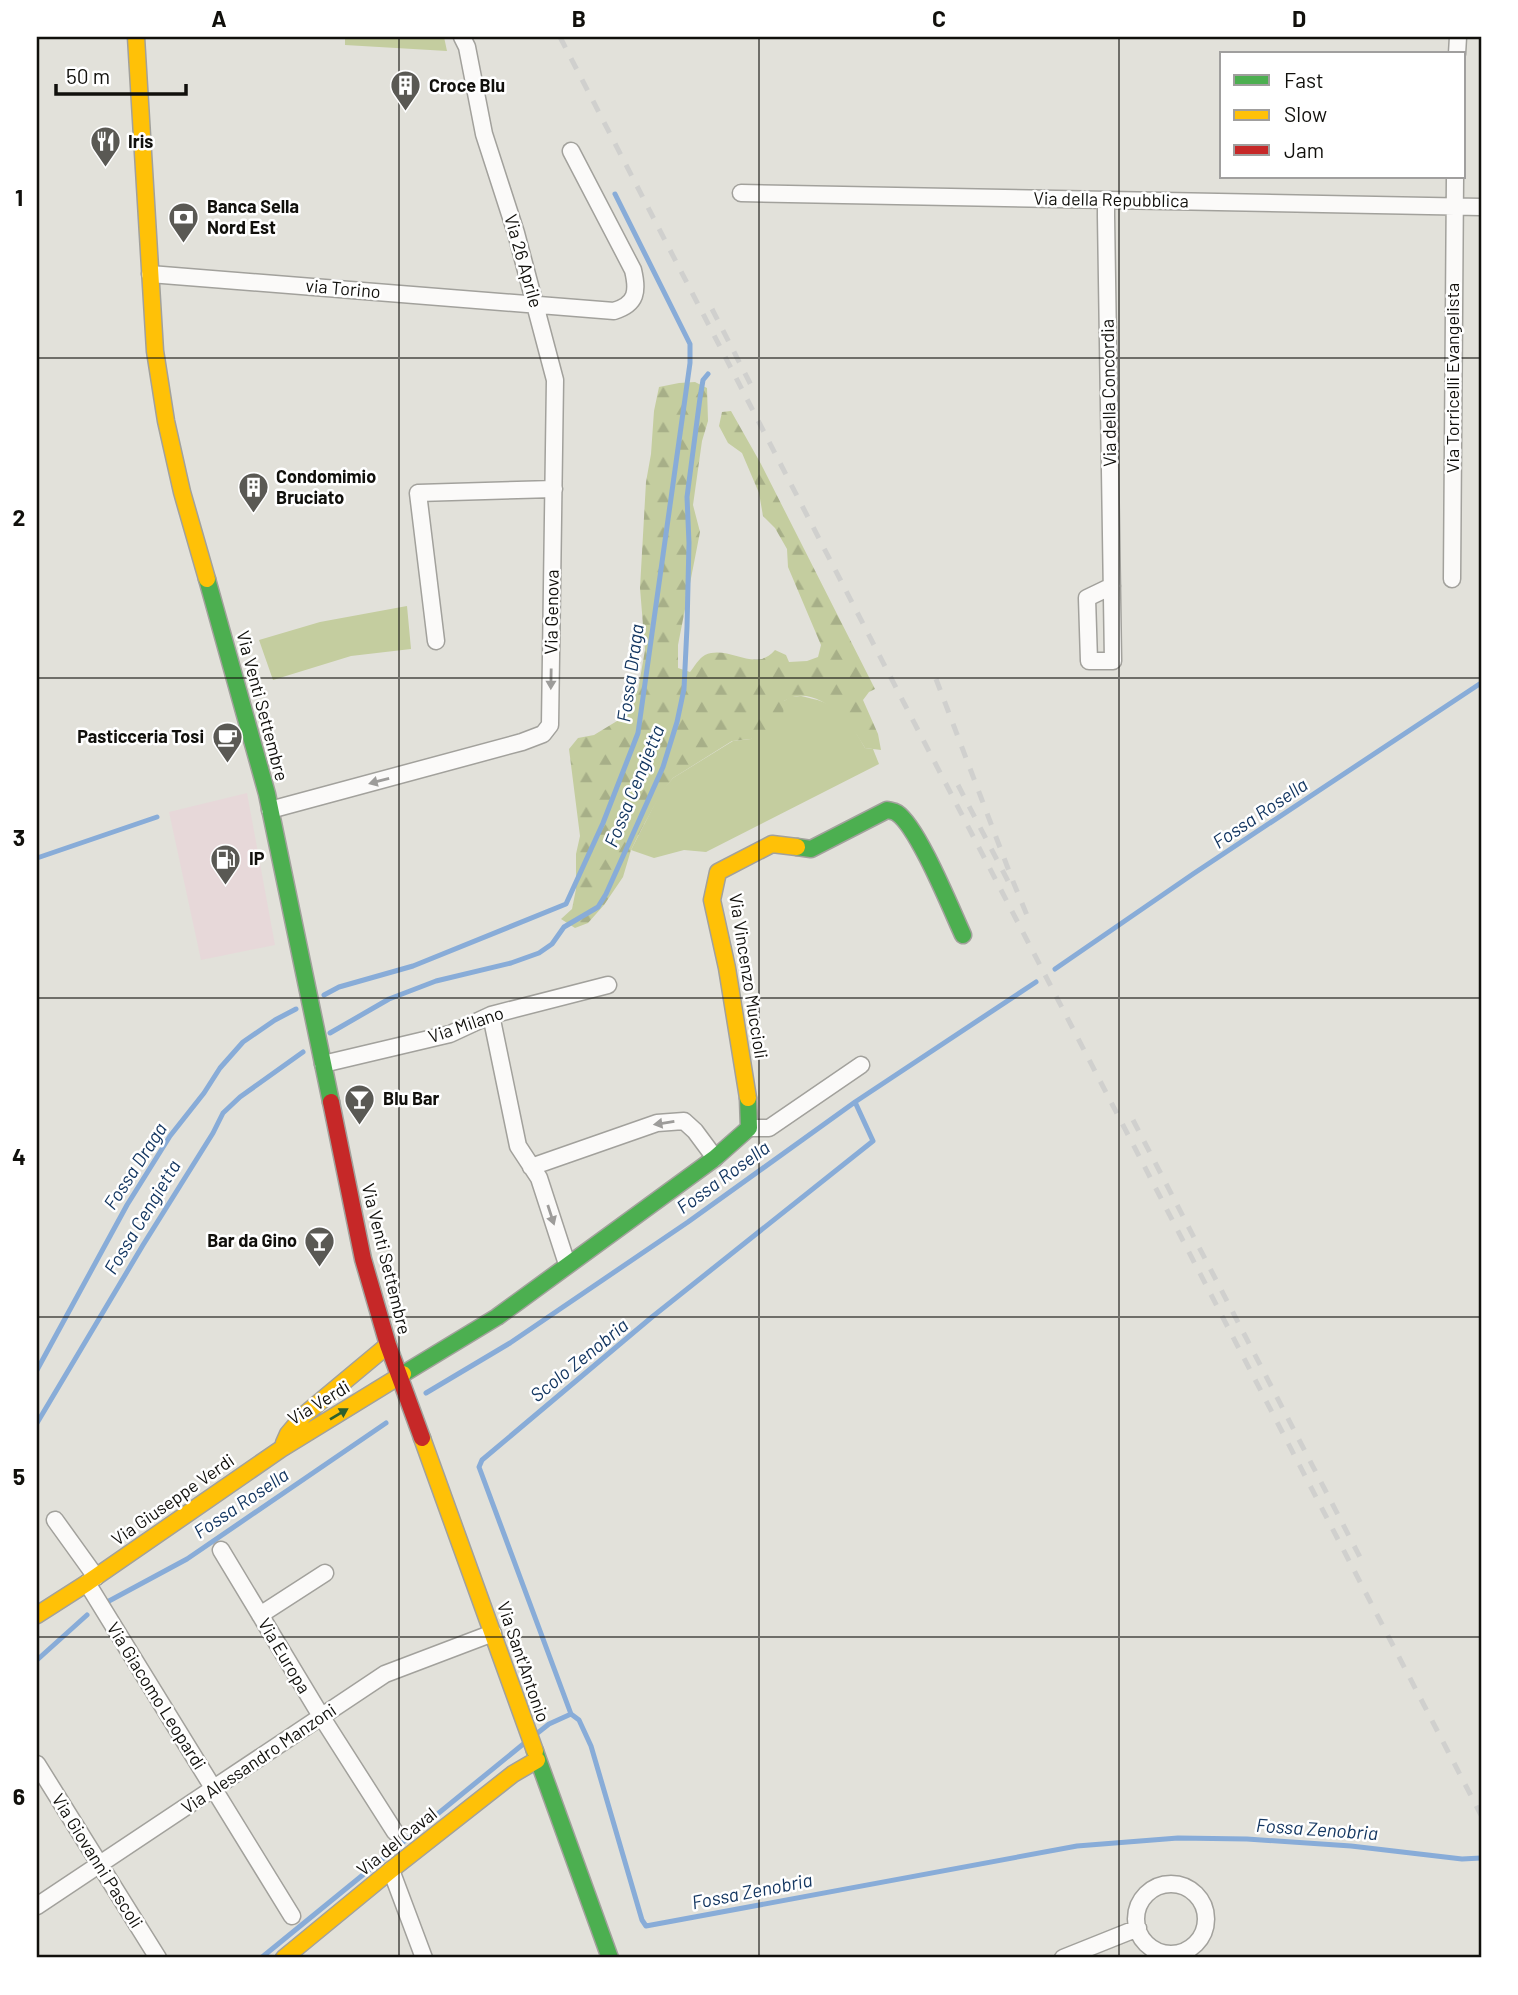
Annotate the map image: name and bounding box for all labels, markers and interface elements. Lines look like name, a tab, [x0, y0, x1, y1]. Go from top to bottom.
text: A	[211, 4, 227, 32]
text: B	[572, 4, 586, 32]
text: C	[932, 4, 946, 32]
text: D	[1292, 4, 1306, 32]
scale bar	[56, 52, 186, 96]
legend	[1220, 52, 1466, 178]
text: 50 m	[66, 63, 110, 88]
text: Fast	[1284, 67, 1324, 92]
building icon: Croce Blu	[389, 69, 423, 113]
place label: Croce Blu	[429, 74, 505, 96]
text: Slow	[1284, 101, 1327, 126]
restaurant icon: Iris	[88, 125, 122, 169]
place label: Iris	[128, 130, 153, 152]
text: Jam	[1284, 137, 1324, 162]
text: 1	[15, 183, 23, 211]
street label: Via della Repubblica	[1033, 187, 1189, 211]
place label: Banca Sella Nord Est	[207, 195, 299, 238]
bank icon: Banca Sella Nord Est	[167, 200, 201, 244]
street label: Via 26 Aprile	[500, 211, 548, 310]
street label: via Torino	[305, 274, 382, 302]
street label: Via Torricelli Evangelista	[1441, 283, 1463, 473]
street label: Via della Concordia	[1096, 319, 1120, 467]
place label: Condomimio Bruciato	[276, 465, 376, 508]
building icon: Condomimio Bruciato	[236, 470, 270, 514]
text: 2	[13, 503, 25, 531]
street label: Via Genova	[539, 569, 563, 655]
water label: Fossa Draga	[611, 622, 648, 723]
street label: Via Venti Settembre	[232, 628, 294, 783]
one-way arrow	[545, 669, 557, 691]
cafe icon: Pasticceria Tosi	[210, 720, 244, 764]
water label: Fossa Cengietta	[599, 721, 668, 850]
place label: Pasticceria Tosi	[77, 725, 204, 747]
water label: Fossa Rosella	[1208, 772, 1312, 853]
one-way arrow	[368, 776, 390, 787]
text: 3	[13, 823, 25, 851]
fuel station icon: IP	[209, 842, 243, 886]
place label: IP	[249, 847, 265, 869]
street label: Via Vincenzo Muccioli	[725, 892, 773, 1060]
street label: Via Milano	[425, 1001, 506, 1047]
bar icon: Blu Bar	[343, 1082, 377, 1126]
place label: Blu Bar	[383, 1087, 440, 1109]
water label: Fossa Draga	[98, 1118, 171, 1213]
one-way arrow	[653, 1118, 675, 1129]
water label: Fossa Rosella	[672, 1135, 774, 1218]
text: 4	[12, 1142, 26, 1170]
water label: Fossa Cengietta	[98, 1155, 185, 1278]
street label: Via Venti Settembre	[358, 1181, 416, 1337]
one-way arrow	[546, 1204, 557, 1225]
bar icon: Bar da Gino	[303, 1224, 337, 1268]
place label: Bar da Gino	[207, 1229, 297, 1251]
water label: Scolo Zenobria	[525, 1313, 632, 1406]
street label: Via Verdi	[284, 1375, 353, 1429]
one-way arrow	[330, 1408, 349, 1420]
street label: Via Giuseppe Verdi	[107, 1449, 238, 1550]
text: 5	[13, 1462, 25, 1490]
water label: Fossa Rosella	[189, 1462, 293, 1543]
street label: Via Sant'Antonio	[493, 1599, 555, 1725]
street label: Via Europa	[254, 1614, 316, 1697]
street label: Via Giacomo Leopardi	[103, 1618, 211, 1773]
street label: Via Alessandro Manzoni	[177, 1698, 340, 1818]
text: 6	[13, 1782, 25, 1810]
street label: Via Giovanni Pascoli	[48, 1789, 148, 1932]
street label: Via del Caval	[352, 1802, 441, 1880]
water label: Fossa Zenobria	[1255, 1813, 1379, 1844]
water label: Fossa Zenobria	[690, 1868, 814, 1913]

